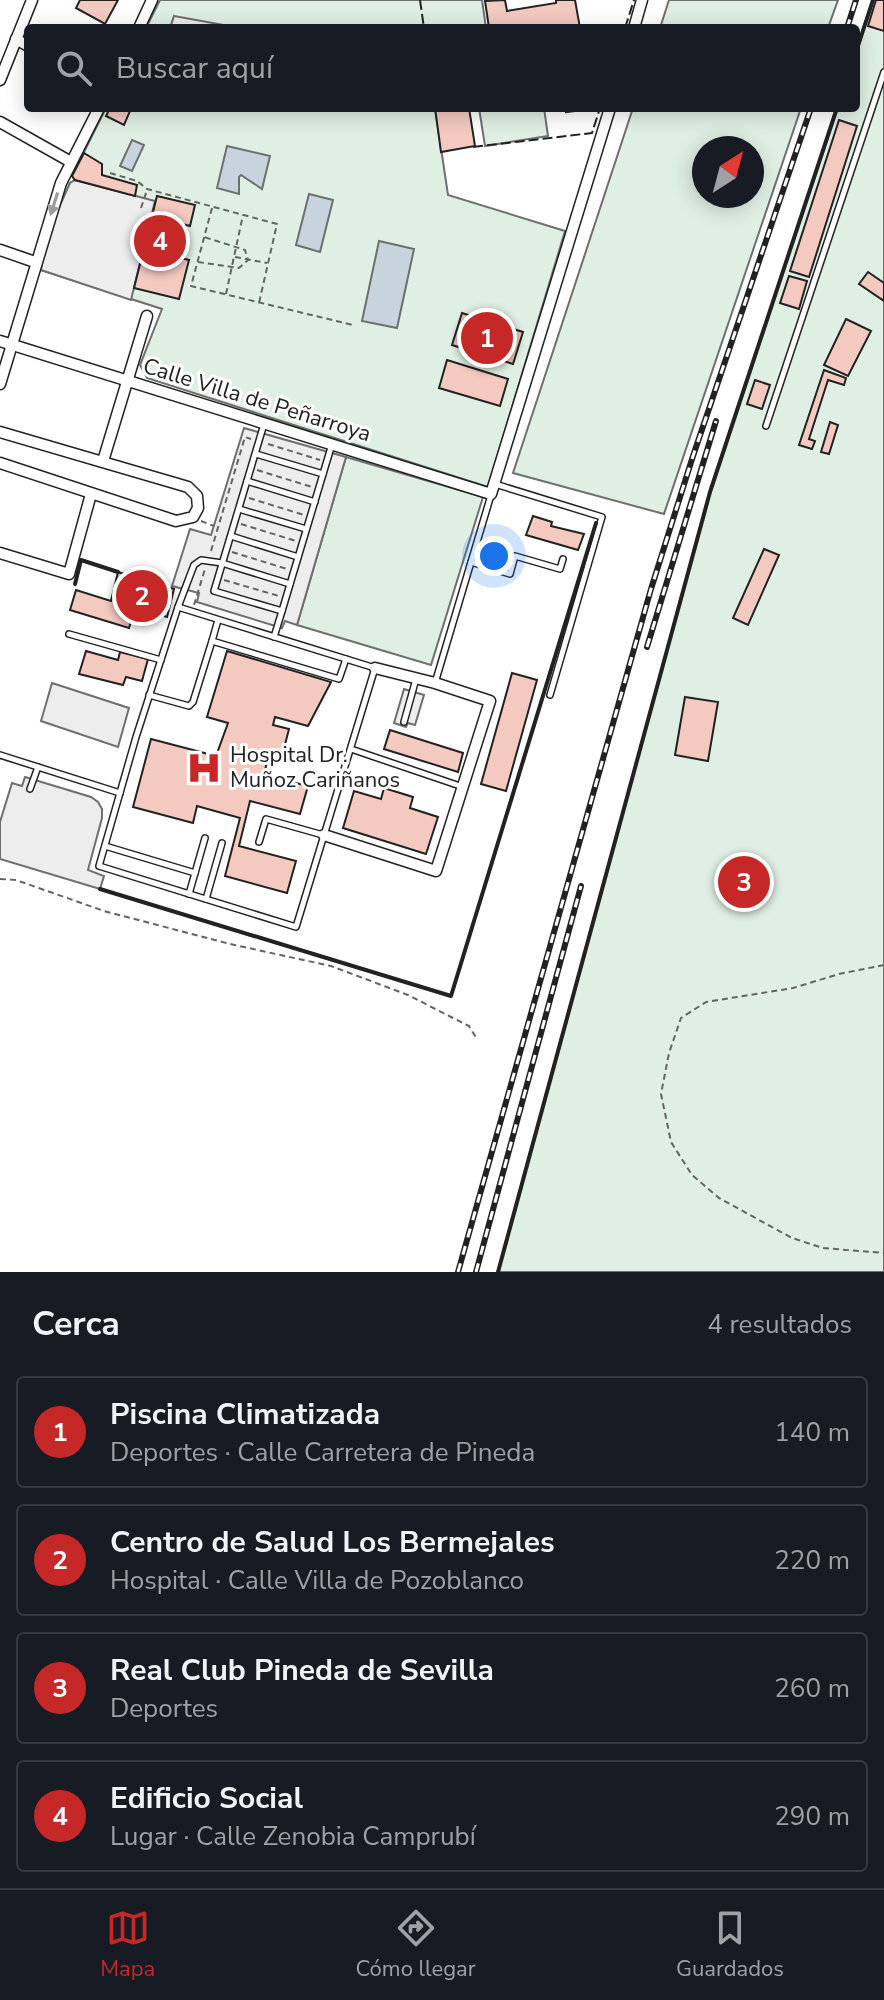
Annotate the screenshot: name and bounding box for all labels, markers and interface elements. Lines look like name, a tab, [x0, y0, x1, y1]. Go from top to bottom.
search box	[24, 24, 860, 112]
icon: search	[52, 46, 96, 90]
text: Buscar aquí	[116, 48, 273, 89]
north arrow	[692, 136, 764, 208]
one-way arrow	[48, 192, 60, 216]
pin: 4	[134, 211, 186, 271]
pin: 1	[461, 308, 513, 368]
street label: Calle Villa de Peñarroya	[139, 351, 375, 449]
your location	[474, 536, 514, 576]
pin: 2	[116, 566, 168, 626]
place label: Hospital Dr. Muñoz Cariñanos	[230, 740, 400, 795]
hospital icon: Hospital Dr. Muñoz Cariñanos	[185, 749, 223, 787]
pin: 3	[718, 852, 770, 912]
text: Cerca	[32, 1301, 120, 1347]
text: 4 resultados	[707, 1307, 852, 1342]
text: Piscina Climatizada	[110, 1394, 380, 1435]
text: 1	[52, 1415, 68, 1450]
text: 140 m	[774, 1415, 850, 1450]
text: Deportes · Calle Carretera de Pineda	[110, 1435, 535, 1470]
text: Centro de Salud Los Bermejales	[110, 1522, 555, 1563]
text: 2	[52, 1543, 68, 1578]
text: 220 m	[774, 1543, 850, 1578]
text: Hospital · Calle Villa de Pozoblanco	[110, 1563, 524, 1598]
text: Real Club Pineda de Sevilla	[110, 1650, 494, 1691]
text: 3	[52, 1671, 68, 1706]
text: 260 m	[774, 1671, 850, 1706]
text: Deportes	[110, 1691, 218, 1726]
text: Edificio Social	[110, 1778, 303, 1819]
text: 4	[52, 1799, 68, 1834]
text: 290 m	[774, 1799, 850, 1834]
text: Lugar · Calle Zenobia Camprubí	[110, 1819, 476, 1854]
tab: Mapa	[100, 1906, 155, 1984]
tab: Cómo llegar	[356, 1906, 476, 1984]
tab: Guardados	[676, 1906, 784, 1984]

